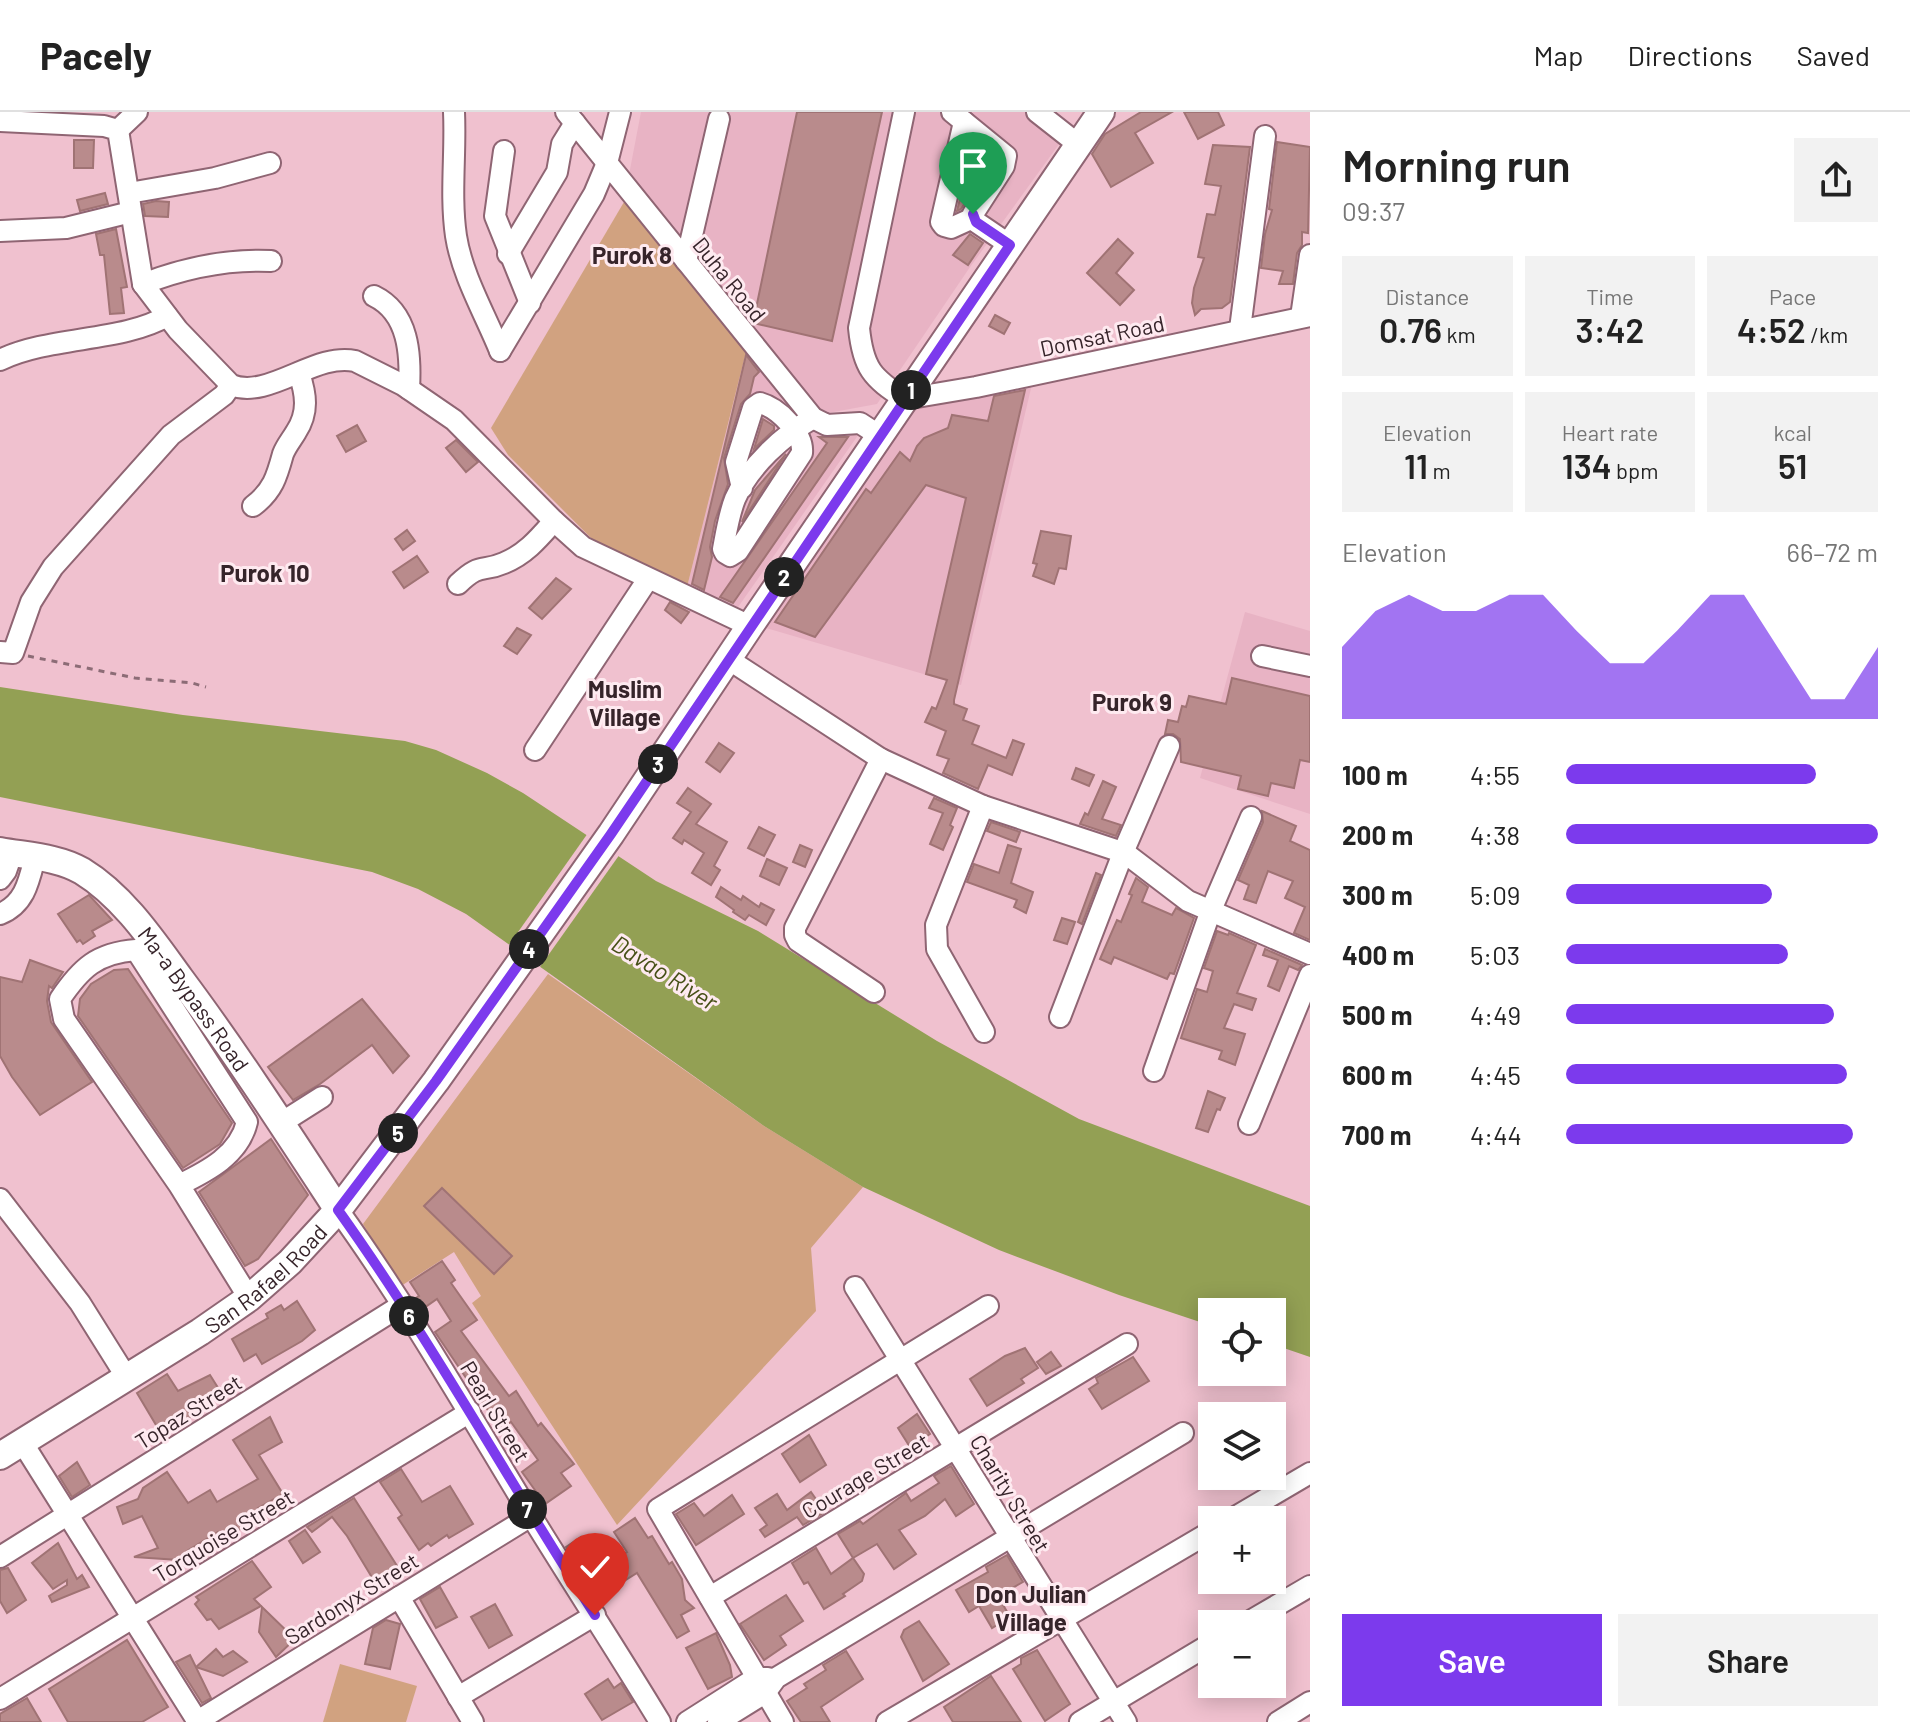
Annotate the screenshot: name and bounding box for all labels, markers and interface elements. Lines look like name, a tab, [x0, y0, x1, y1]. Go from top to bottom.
text: Pacely	[40, 32, 152, 78]
text: Map	[1534, 38, 1583, 72]
text: Directions	[1627, 38, 1753, 72]
text: Saved	[1797, 38, 1870, 72]
pin	[939, 132, 1007, 214]
text: Morning run	[1342, 138, 1571, 191]
button: share	[1794, 138, 1878, 222]
icon: arrive	[951, 144, 995, 188]
text: 09:37	[1342, 195, 1405, 226]
street label: Duha Road	[688, 231, 772, 327]
district label: Purok 8	[592, 240, 672, 269]
text: Distance	[1385, 283, 1469, 309]
text: Time	[1586, 283, 1634, 309]
text: Pace	[1769, 283, 1816, 309]
street label: Domsat Road	[1037, 309, 1167, 361]
text: 0.76	[1379, 309, 1442, 350]
text: 3:42	[1576, 309, 1644, 350]
text: 4:52	[1737, 309, 1806, 350]
text: km	[1442, 321, 1476, 347]
text: /km	[1806, 321, 1848, 347]
pin: 1	[891, 370, 931, 410]
text: 1	[907, 377, 915, 403]
text: Elevation	[1383, 419, 1472, 445]
text: Heart rate	[1562, 419, 1658, 445]
text: kcal	[1773, 419, 1812, 445]
text: 11	[1404, 445, 1428, 486]
text: 134	[1562, 445, 1612, 486]
text: 51	[1778, 445, 1807, 486]
text: m	[1428, 457, 1451, 483]
text: bpm	[1612, 457, 1658, 483]
text: Elevation	[1342, 536, 1447, 567]
text: 66–72 m	[1787, 536, 1878, 567]
pin: 2	[764, 557, 804, 597]
district label: Purok 10	[220, 558, 310, 587]
text: 2	[778, 564, 790, 590]
district label: Muslim Village	[588, 674, 662, 731]
district label: Purok 9	[1092, 687, 1172, 716]
pin: 3	[638, 744, 678, 784]
text: 3	[652, 751, 664, 777]
text: 100 m	[1342, 759, 1408, 790]
text: 4:55	[1470, 759, 1520, 790]
text: 200 m	[1342, 819, 1413, 850]
text: 4:38	[1470, 819, 1520, 850]
text: 300 m	[1342, 879, 1413, 910]
text: 5:09	[1470, 879, 1520, 910]
street label: Ma-a Bypass Road	[133, 921, 255, 1076]
water label: Davao River	[607, 928, 724, 1017]
pin: 4	[509, 929, 549, 969]
text: 4	[522, 936, 536, 962]
text: 400 m	[1342, 939, 1414, 970]
text: 5:03	[1470, 939, 1520, 970]
text: 500 m	[1342, 999, 1413, 1030]
text: 4:49	[1470, 999, 1521, 1030]
text: 600 m	[1342, 1059, 1413, 1090]
text: 4:45	[1470, 1059, 1521, 1090]
pin: 5	[378, 1113, 418, 1153]
text: 700 m	[1342, 1119, 1411, 1150]
text: 4:44	[1470, 1119, 1522, 1150]
text: 5	[392, 1120, 404, 1146]
street label: San Rafael Road	[199, 1218, 332, 1338]
pin: 6	[389, 1296, 429, 1336]
map controls	[1198, 1298, 1286, 1698]
button: locate	[1198, 1298, 1286, 1386]
text: 6	[403, 1303, 415, 1329]
street label: Pearl Street	[456, 1356, 536, 1466]
street label: Topaz Street	[130, 1368, 246, 1454]
button: layers	[1198, 1402, 1286, 1490]
street label: Courage Street	[796, 1427, 934, 1523]
street label: Charity Street	[966, 1429, 1056, 1557]
street label: Torquoise Street	[148, 1483, 298, 1587]
pin: 7	[507, 1489, 547, 1529]
text: 7	[522, 1496, 532, 1522]
button: +	[1198, 1506, 1286, 1594]
pin	[561, 1533, 629, 1615]
icon: check	[573, 1545, 617, 1589]
street label: Sardonyx Street	[279, 1547, 423, 1649]
district label: Don Julian Village	[976, 1579, 1086, 1636]
button: −	[1198, 1610, 1286, 1698]
button: Save	[1342, 1614, 1602, 1706]
button: Share	[1618, 1614, 1878, 1706]

